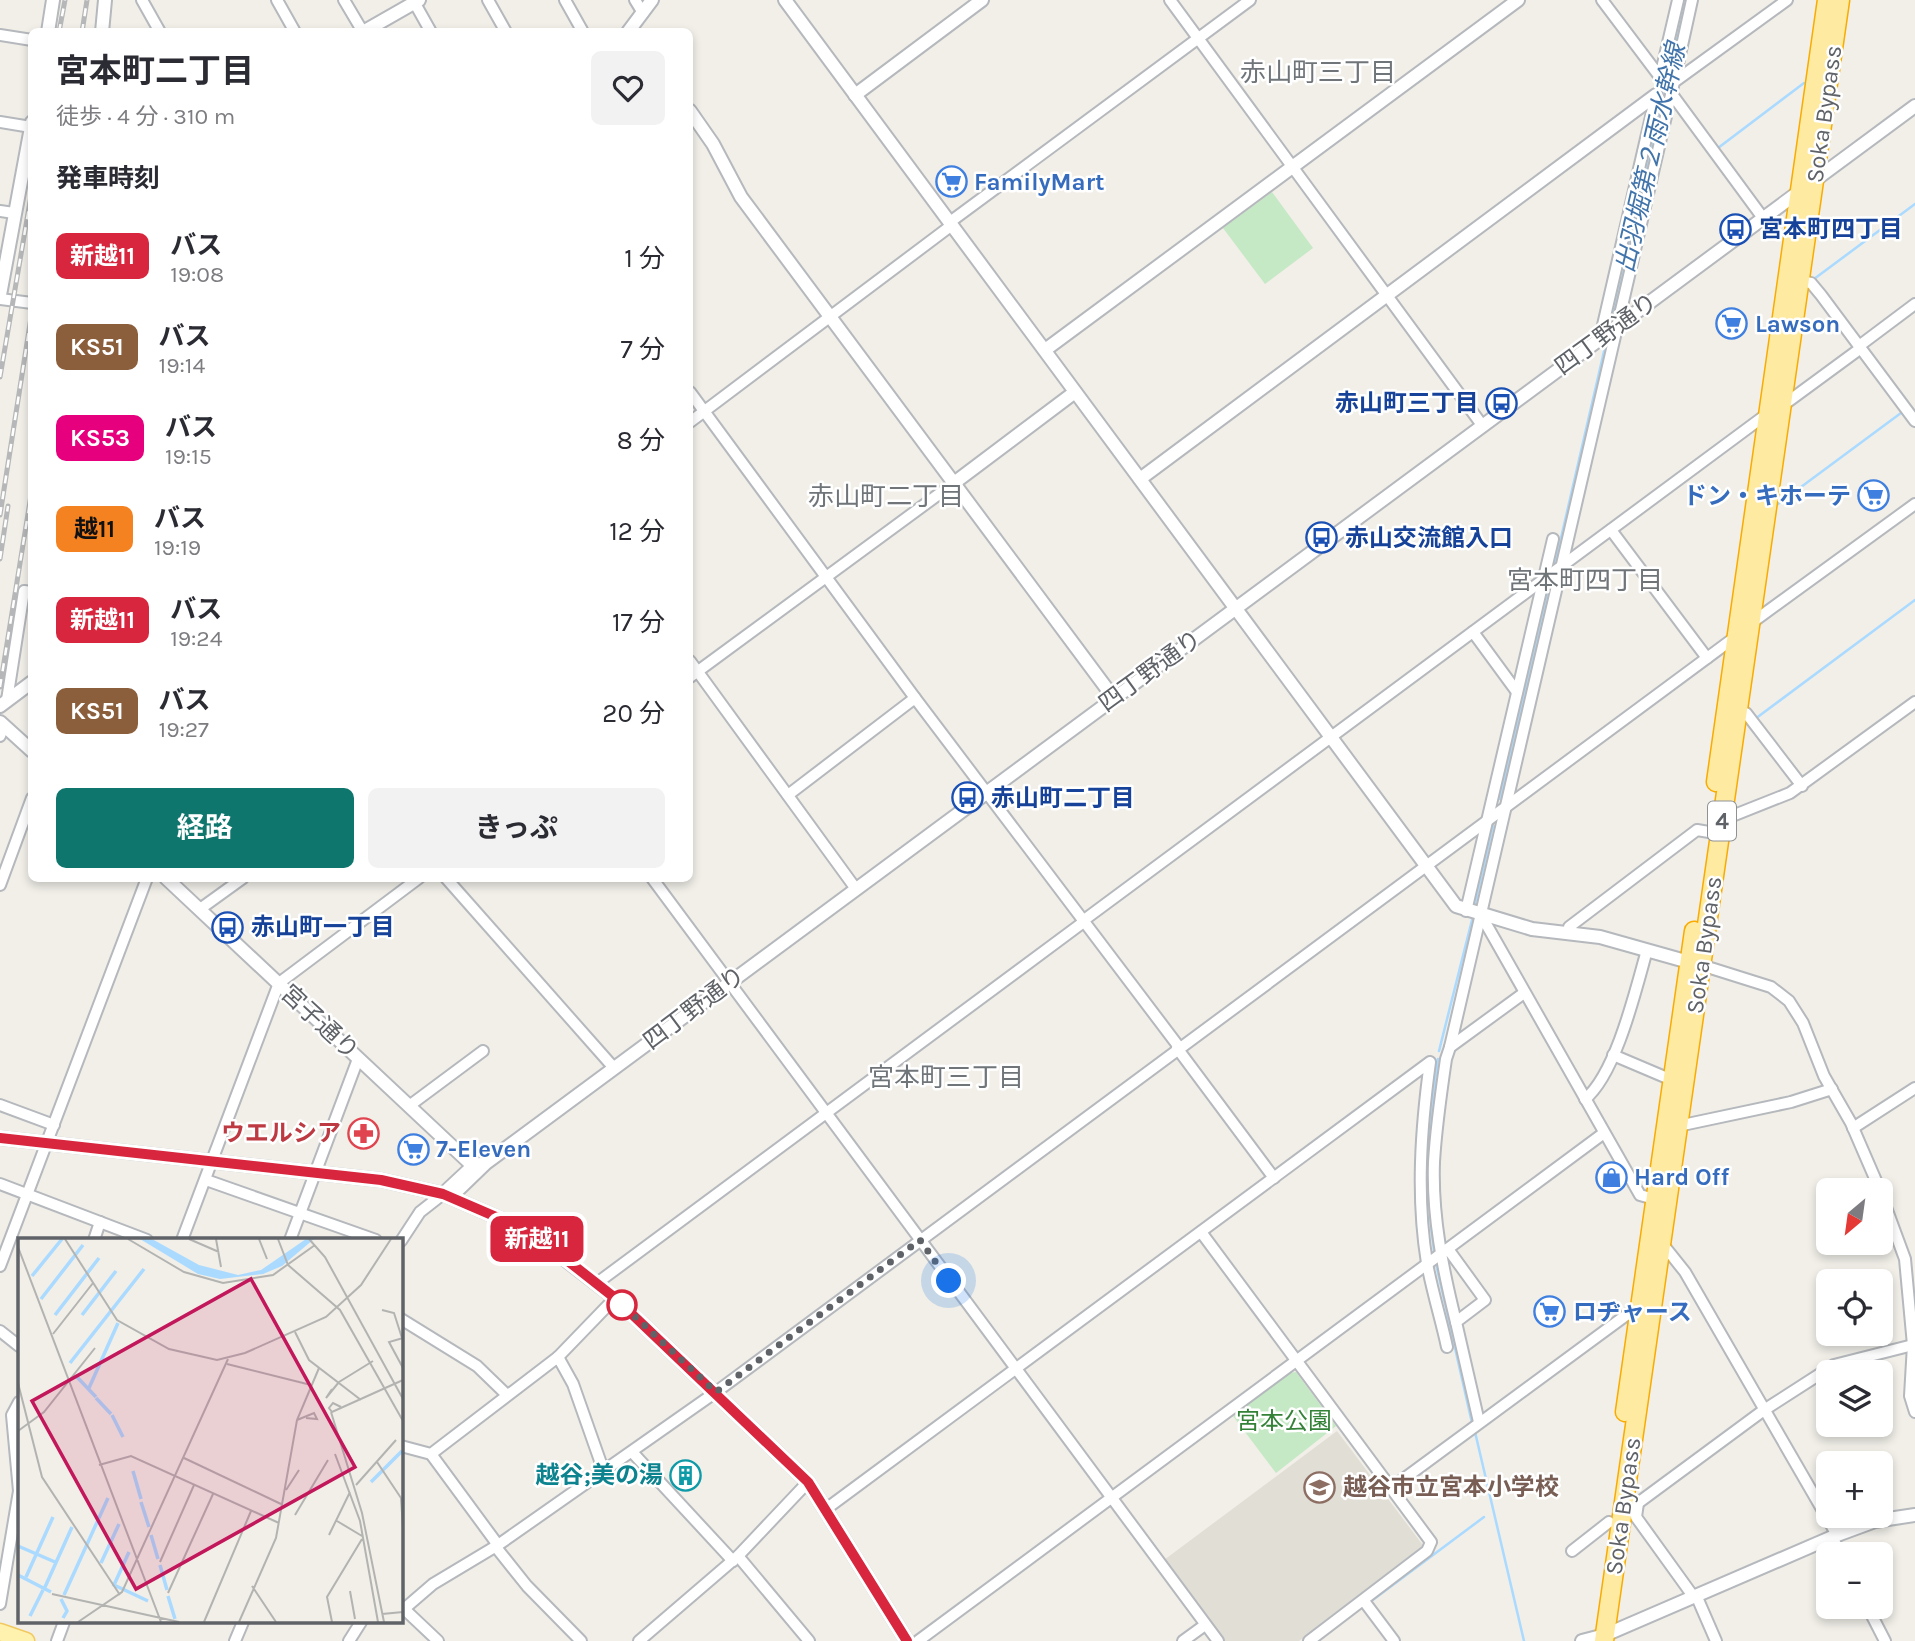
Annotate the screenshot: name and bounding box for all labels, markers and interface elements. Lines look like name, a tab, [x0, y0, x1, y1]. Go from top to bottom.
water label: 出羽堀第２雨水幹線	[1609, 38, 1693, 276]
street label: Soka Bypass	[1800, 43, 1848, 185]
button: heart	[591, 51, 665, 125]
text: 宮本町二丁目	[56, 52, 254, 90]
district label: 赤山町三丁目	[1240, 57, 1396, 88]
text: 徒歩 · 4 分 · 310 m	[56, 103, 235, 130]
text: 発車時刻	[56, 163, 160, 194]
supermarket icon: FamilyMart	[934, 165, 968, 199]
place label: FamilyMart	[974, 168, 1105, 196]
bus stop icon: 宮本町四丁目	[1719, 212, 1753, 246]
place label: 宮本町四丁目	[1759, 215, 1903, 243]
text: バス	[170, 230, 222, 261]
text: 新越11	[70, 242, 135, 270]
text: 1 分	[624, 243, 665, 274]
text: 19:08	[170, 261, 224, 288]
street label: 四丁野通り	[1549, 287, 1663, 381]
supermarket icon: Lawson	[1715, 307, 1749, 341]
place label: Lawson	[1755, 310, 1840, 338]
text: バス	[159, 321, 211, 352]
text: KS51	[70, 333, 124, 361]
text: 7 分	[621, 334, 665, 365]
text: 19:14	[159, 352, 205, 379]
bus stop icon: 赤山町三丁目	[1485, 386, 1519, 420]
place label: 赤山町三丁目	[1335, 389, 1479, 417]
text: バス	[165, 412, 217, 443]
text: KS53	[70, 424, 130, 452]
text: 8 分	[617, 425, 665, 456]
text: 19:15	[165, 443, 212, 470]
supermarket icon: ドン・キホーテ	[1857, 479, 1891, 513]
district label: 赤山町二丁目	[808, 481, 964, 512]
place label: ドン・キホーテ	[1683, 482, 1851, 510]
text: バス	[154, 503, 206, 534]
text: 越11	[74, 515, 115, 543]
text: 12 分	[609, 516, 665, 547]
bus stop icon: 赤山交流館入口	[1305, 521, 1339, 555]
place label: 赤山交流館入口	[1345, 524, 1513, 552]
text: 19:19	[154, 534, 201, 561]
district label: 宮本町四丁目	[1507, 565, 1663, 596]
text: バス	[170, 594, 222, 625]
text: 新越11	[70, 606, 135, 634]
text: 17 分	[612, 607, 665, 638]
street label: 四丁野通り	[1093, 624, 1207, 718]
text: 19:24	[170, 625, 223, 652]
text: バス	[159, 685, 211, 716]
text: KS51	[70, 697, 124, 725]
text: 20 分	[602, 698, 665, 729]
text: 19:27	[159, 716, 209, 743]
bus stop icon: 赤山町二丁目	[951, 781, 985, 815]
place label: 赤山町二丁目	[991, 784, 1135, 812]
button: 経路	[56, 788, 354, 868]
button: きっぷ	[368, 788, 665, 868]
road number: 4	[1708, 802, 1736, 841]
street label: Soka Bypass	[1680, 874, 1728, 1016]
bus stop icon: 赤山町一丁目	[211, 910, 245, 944]
place label: 赤山町一丁目	[251, 913, 395, 941]
street label: 四丁野通り	[638, 961, 750, 1055]
street label: 宮子通り	[275, 979, 365, 1065]
district label: 宮本町三丁目	[868, 1062, 1024, 1093]
pharmacy icon: ウエルシア	[347, 1116, 381, 1150]
place label: ウエルシア	[221, 1119, 341, 1147]
supermarket icon: 7-Eleven	[396, 1132, 430, 1166]
place label: 7-Eleven	[436, 1135, 531, 1163]
shop icon: Hard Off	[1594, 1160, 1628, 1194]
place label: Hard Off	[1634, 1163, 1729, 1191]
north arrow	[1816, 1178, 1894, 1255]
map controls	[1816, 1178, 1893, 1619]
line badge: 新越11	[488, 1216, 586, 1262]
text: 新越11	[504, 1225, 570, 1253]
inset map	[18, 1238, 402, 1624]
your location	[931, 1263, 966, 1298]
button: locate	[1816, 1269, 1893, 1346]
unlabelled marker	[607, 1290, 637, 1320]
supermarket icon: ロヂャース	[1533, 1295, 1567, 1329]
place label: ロヂャース	[1573, 1298, 1692, 1326]
button: layers	[1816, 1360, 1893, 1437]
park label: 宮本公園	[1236, 1407, 1332, 1435]
street label: Soka Bypass	[1599, 1435, 1647, 1577]
button: +	[1816, 1451, 1893, 1528]
building icon: 越谷;美の湯	[669, 1458, 703, 1492]
place label: 越谷;美の湯	[536, 1461, 663, 1489]
school or university icon: 越谷市立宮本小学校	[1303, 1470, 1337, 1504]
place label: 越谷市立宮本小学校	[1343, 1473, 1559, 1501]
button: −	[1816, 1542, 1893, 1619]

